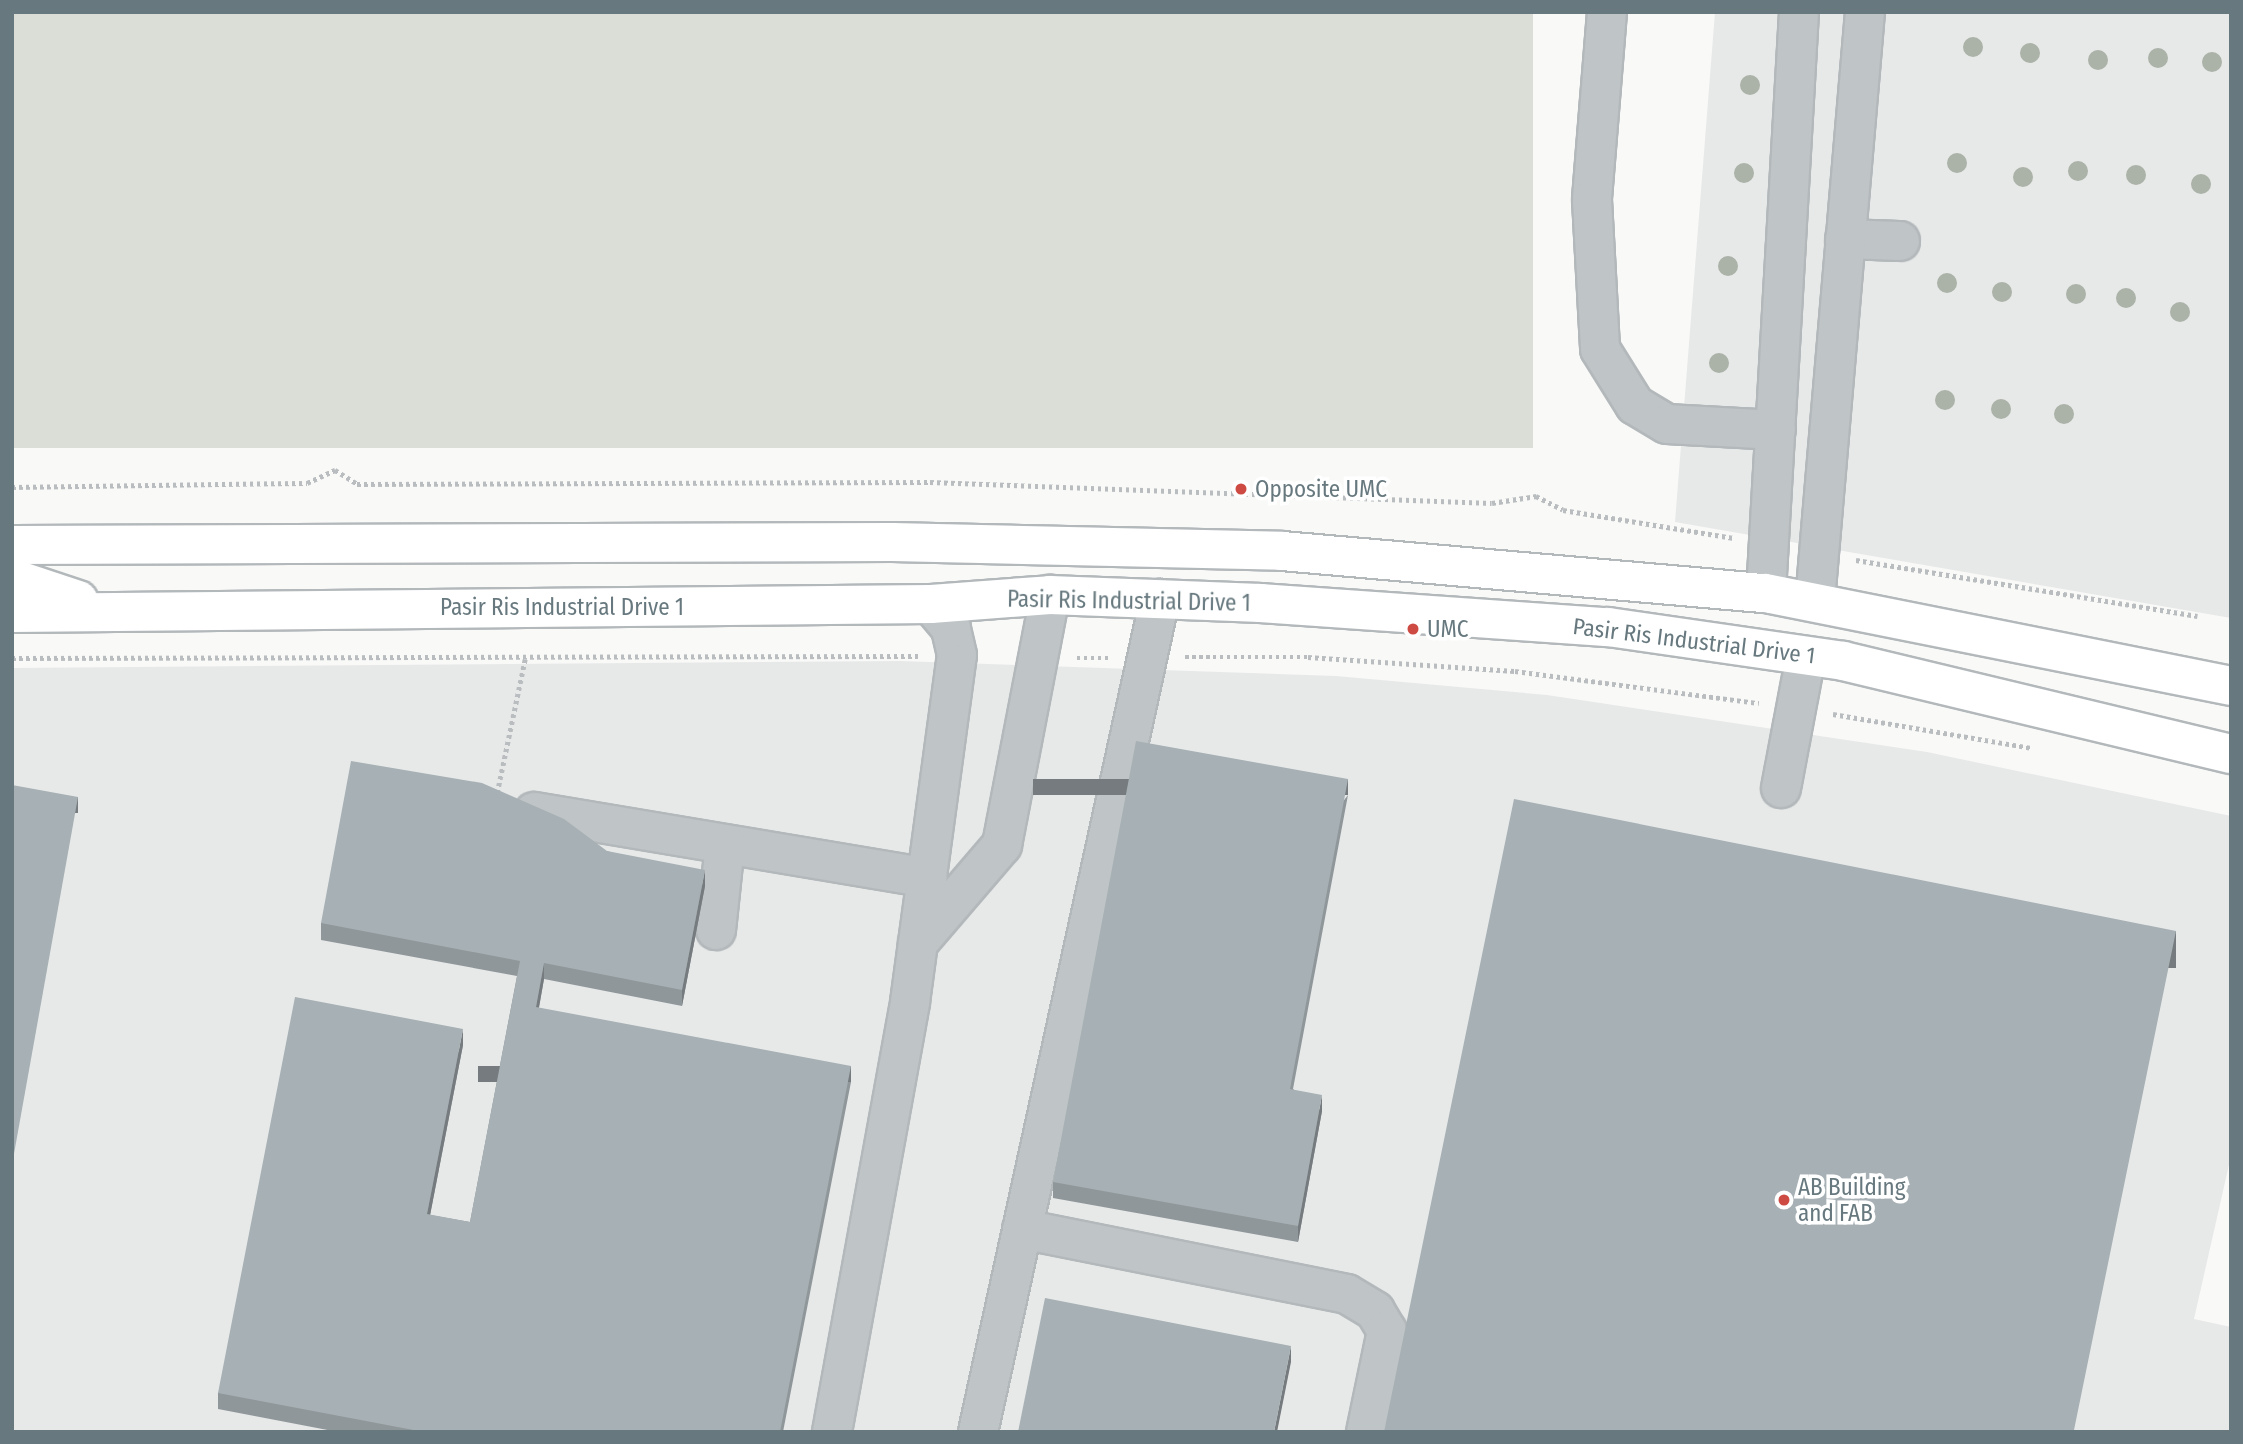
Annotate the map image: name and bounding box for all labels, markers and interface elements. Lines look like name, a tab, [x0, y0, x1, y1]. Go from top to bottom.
place label: Opposite UMC	[1255, 475, 1387, 503]
marker: Opposite UMC	[1233, 481, 1249, 497]
street label: Pasir Ris Industrial Drive 1	[1007, 585, 1251, 617]
street label: Pasir Ris Industrial Drive 1	[440, 593, 684, 621]
street label: Pasir Ris Industrial Drive 1	[1571, 612, 1817, 670]
place label: UMC	[1427, 615, 1468, 643]
marker: UMC	[1405, 621, 1421, 637]
place label: AB Building and FAB	[1798, 1173, 1906, 1227]
marker: AB Building and FAB	[1776, 1192, 1792, 1208]

